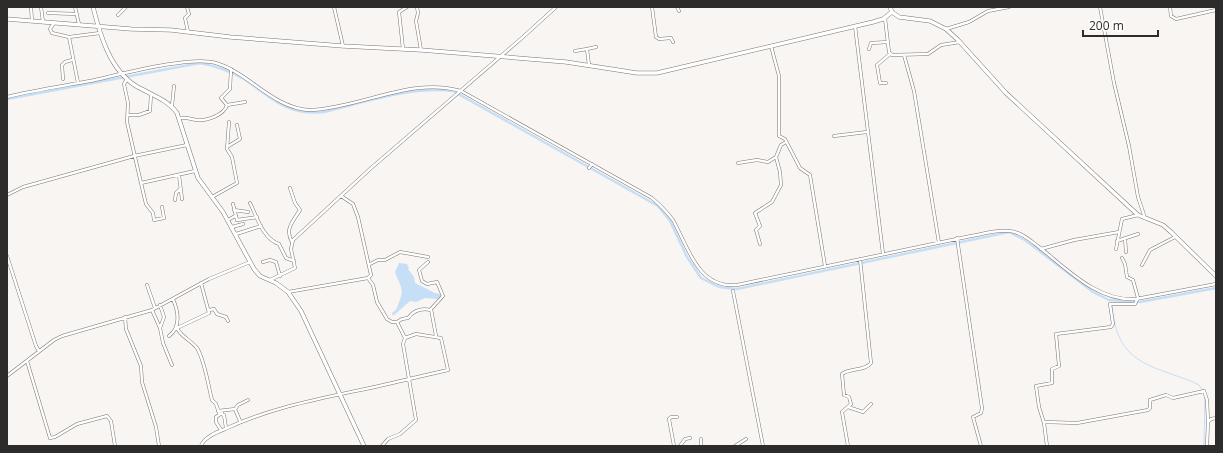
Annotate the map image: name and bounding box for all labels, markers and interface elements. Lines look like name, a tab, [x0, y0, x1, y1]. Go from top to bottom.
scale bar	[1083, 12, 1158, 38]
text: 200 m	[1089, 17, 1124, 34]

